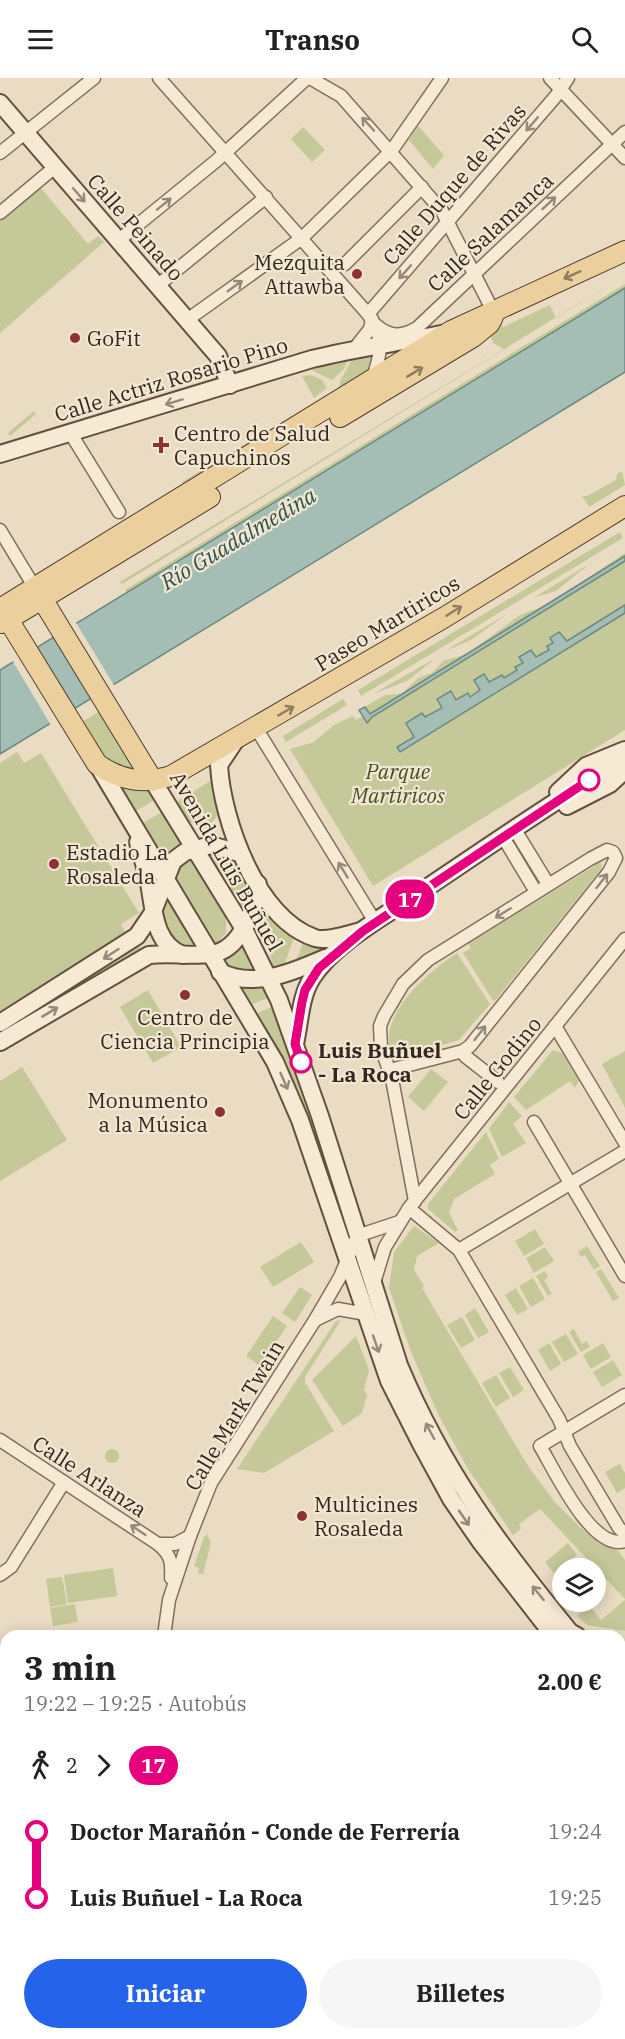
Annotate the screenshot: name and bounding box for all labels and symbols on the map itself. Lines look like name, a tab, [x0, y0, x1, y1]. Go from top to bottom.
street label: Calle Duque de Rivas	[376, 97, 532, 271]
one-way arrow	[361, 116, 375, 131]
one-way arrow	[525, 116, 538, 132]
street label: Calle Salamanca	[421, 166, 559, 298]
street label: Calle Peinado	[82, 167, 190, 287]
one-way arrow	[72, 187, 86, 202]
one-way arrow	[541, 196, 556, 210]
one-way arrow	[156, 197, 172, 210]
place label: Mezquita Attawba	[254, 248, 345, 300]
one-way arrow	[398, 264, 412, 279]
marker: Mezquita Attawba	[350, 267, 364, 281]
one-way arrow	[563, 270, 581, 282]
one-way arrow	[226, 280, 243, 292]
place label: GoFit	[87, 324, 141, 352]
street label: Calle Actriz Rosario Pino	[51, 330, 291, 428]
marker: GoFit	[68, 331, 82, 345]
one-way arrow	[406, 365, 423, 377]
one-way arrow	[165, 397, 184, 408]
place label: Centro de Salud Capuchinos	[174, 419, 331, 471]
marker: Centro de Salud Capuchinos	[152, 436, 170, 454]
water label: Río Guadalmedina	[154, 480, 321, 596]
street label: Paseo Martiricos	[309, 569, 465, 677]
one-way arrow	[445, 605, 462, 617]
one-way arrow	[277, 704, 294, 716]
park label: Parque Martiricos	[350, 757, 445, 809]
street label: Avenida Luis Buñuel	[164, 766, 290, 956]
unlabelled marker	[578, 769, 600, 791]
place label: Estadio La Rosaleda	[66, 838, 168, 890]
marker: Estadio La Rosaleda	[47, 857, 61, 871]
one-way arrow	[337, 862, 349, 879]
one-way arrow	[595, 873, 608, 889]
line badge: 17	[383, 880, 437, 918]
one-way arrow	[495, 907, 512, 919]
one-way arrow	[103, 948, 120, 960]
marker: Centro de Ciencia Principia	[178, 988, 192, 1002]
place label: Centro de Ciencia Principia	[100, 1003, 270, 1055]
one-way arrow	[41, 1005, 58, 1017]
street label: Calle Godino	[447, 1010, 547, 1126]
one-way arrow	[474, 1025, 487, 1041]
place label: Luis Buñuel - La Roca	[318, 1036, 442, 1088]
marker: Luis Buñuel - La Roca	[290, 1051, 312, 1073]
one-way arrow	[278, 1072, 290, 1090]
place label: Monumento a la Música	[87, 1086, 208, 1138]
marker: Monumento a la Música	[213, 1105, 227, 1119]
street label: Calle Mark Twain	[178, 1334, 290, 1496]
one-way arrow	[372, 1334, 383, 1353]
one-way arrow	[424, 1423, 435, 1441]
street label: Calle Arlanza	[28, 1429, 152, 1523]
place label: Multicines Rosaleda	[314, 1490, 418, 1542]
marker: Multicines Rosaleda	[295, 1509, 309, 1523]
one-way arrow	[458, 1509, 470, 1525]
one-way arrow	[130, 1524, 146, 1536]
one-way arrow	[532, 1585, 545, 1601]

